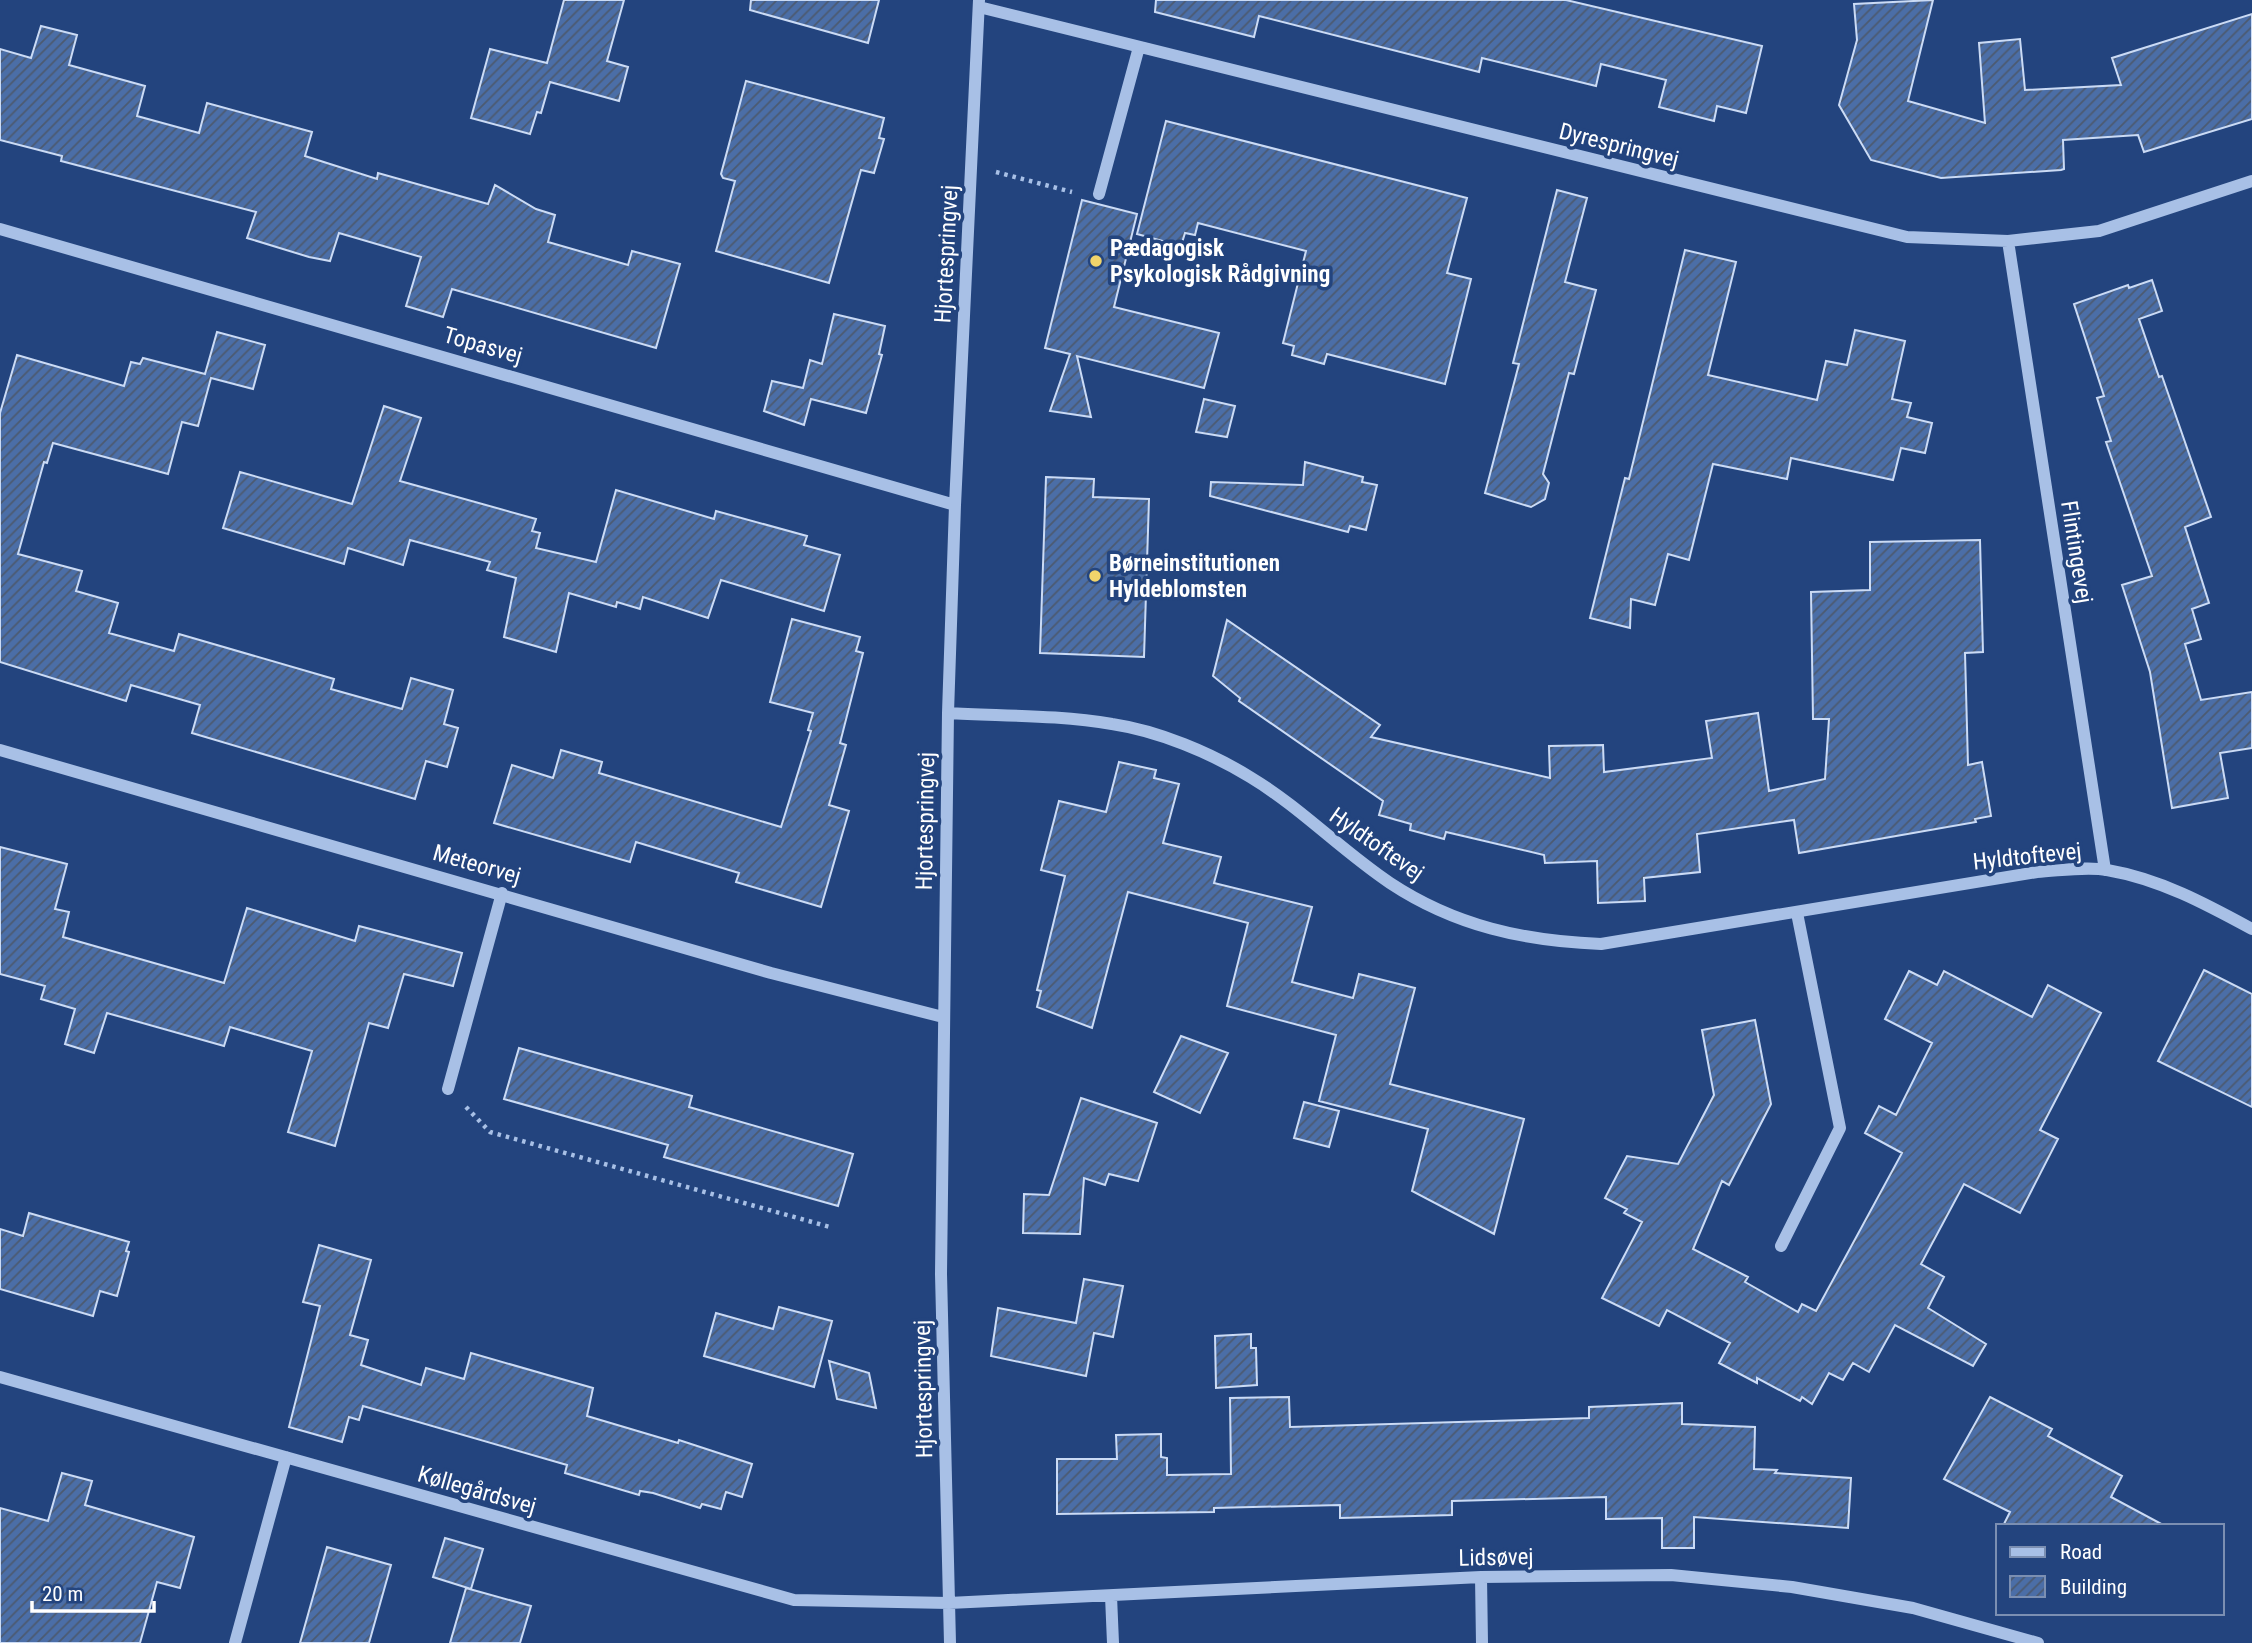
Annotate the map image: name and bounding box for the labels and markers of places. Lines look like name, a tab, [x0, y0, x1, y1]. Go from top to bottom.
place label: Pædagogisk Psykologisk Rådgivning	[1110, 235, 1330, 288]
marker: Pædagogisk Psykologisk Rådgivning	[1088, 253, 1104, 269]
place label: Børneinstitutionen Hyldeblomsten	[1109, 550, 1280, 603]
marker: Børneinstitutionen Hyldeblomsten	[1087, 568, 1103, 584]

